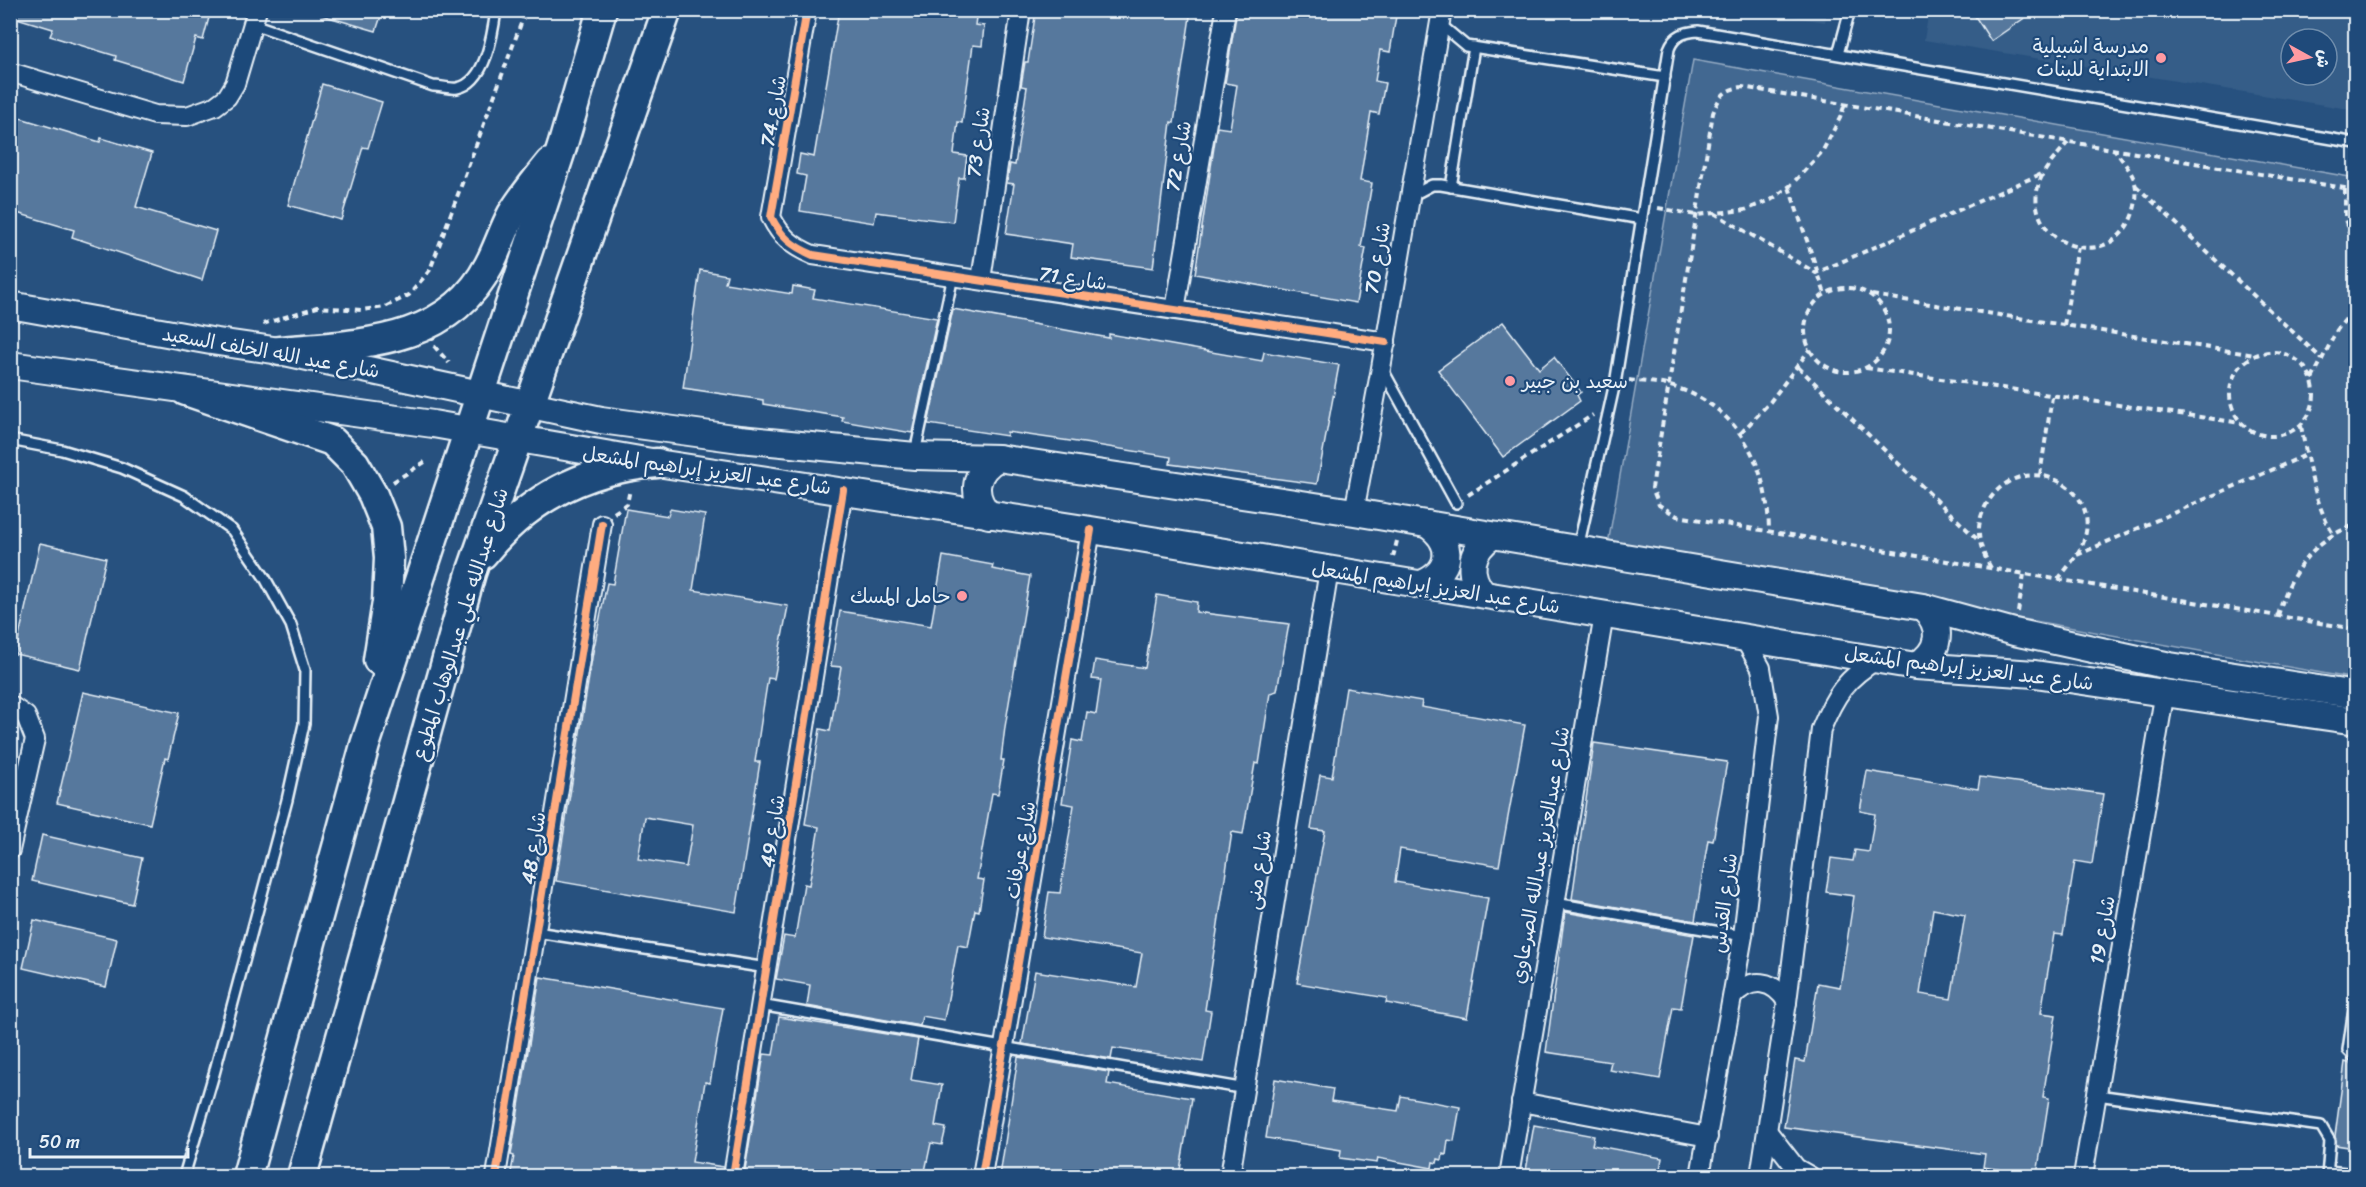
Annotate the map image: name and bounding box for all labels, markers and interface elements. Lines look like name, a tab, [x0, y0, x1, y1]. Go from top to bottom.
north arrow	[2279, 27, 2339, 87]
place label: مدرسة اشبيلية الابتداية للبنات	[2033, 29, 2149, 87]
text: ش	[2308, 48, 2339, 70]
marker: مدرسة اشبيلية الابتداية للبنات	[2154, 51, 2168, 65]
street label: شارع 74	[750, 72, 797, 150]
street label: شارع 73	[956, 105, 1001, 180]
street label: شارع 72	[1155, 118, 1202, 194]
street label: شارع 70	[1354, 219, 1401, 297]
street label: شارع 71	[1036, 256, 1109, 301]
street label: شارع عبد الله الخلف السعيد	[159, 316, 382, 389]
place label: سعيد بن جبير	[1520, 364, 1628, 399]
marker: سعيد بن جبير	[1503, 374, 1517, 388]
street label: شارع عبد العزيز إبراهيم المشعل	[580, 436, 834, 505]
street label: شارع عبدالله علي عبدالوهاب المطوع	[402, 483, 519, 765]
street label: شارع عبد العزيز إبراهيم المشعل	[1309, 551, 1563, 624]
place label: حامل المسك	[850, 579, 950, 614]
marker: حامل المسك	[955, 589, 969, 603]
street label: شارع عبد العزيز إبراهيم المشعل	[1842, 636, 2096, 701]
street label: شارع عبدالعزيز عبدالله الصرعاوي	[1501, 724, 1580, 987]
street label: شارع 49	[749, 792, 796, 870]
street label: شارع عرفات	[995, 798, 1046, 902]
street label: شارع 48	[510, 809, 556, 887]
street label: شارع منى	[1235, 828, 1282, 912]
street label: شارع القدس	[1701, 851, 1748, 955]
street label: شارع 19	[2079, 893, 2126, 967]
scale bar	[30, 1121, 188, 1159]
text: 50 m	[39, 1126, 80, 1158]

